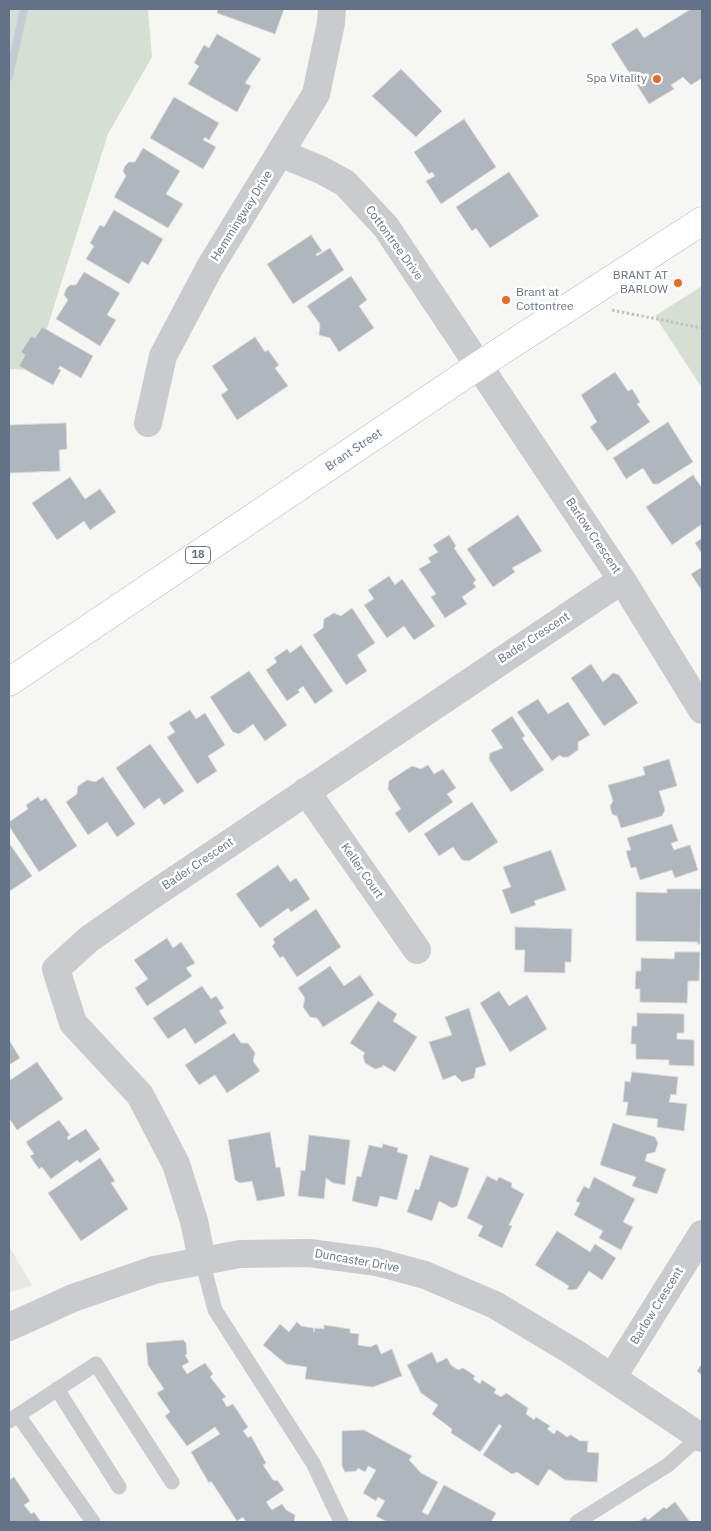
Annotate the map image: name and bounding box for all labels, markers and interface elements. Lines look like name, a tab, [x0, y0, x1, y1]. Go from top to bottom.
place label: Spa Vitality	[586, 72, 647, 86]
marker: Spa Vitality	[651, 73, 663, 85]
street label: Hemmingway Drive	[208, 168, 276, 264]
street label: Cottontree Drive	[362, 203, 426, 283]
place label: BRANT AT BARLOW	[613, 269, 668, 297]
marker: BRANT AT BARLOW	[672, 277, 684, 289]
place label: Brant at Cottontree	[516, 286, 574, 314]
marker: Brant at Cottontree	[500, 294, 512, 306]
street label: Brant Street	[323, 426, 385, 474]
street label: Barlow Crescent	[562, 495, 624, 577]
road number: 18	[186, 546, 210, 564]
street label: Bader Crescent	[495, 609, 573, 667]
street label: Bader Crescent	[160, 835, 236, 893]
street label: Keller Court	[338, 841, 386, 901]
street label: Duncaster Drive	[314, 1246, 400, 1276]
street label: Barlow Crescent	[627, 1265, 687, 1347]

